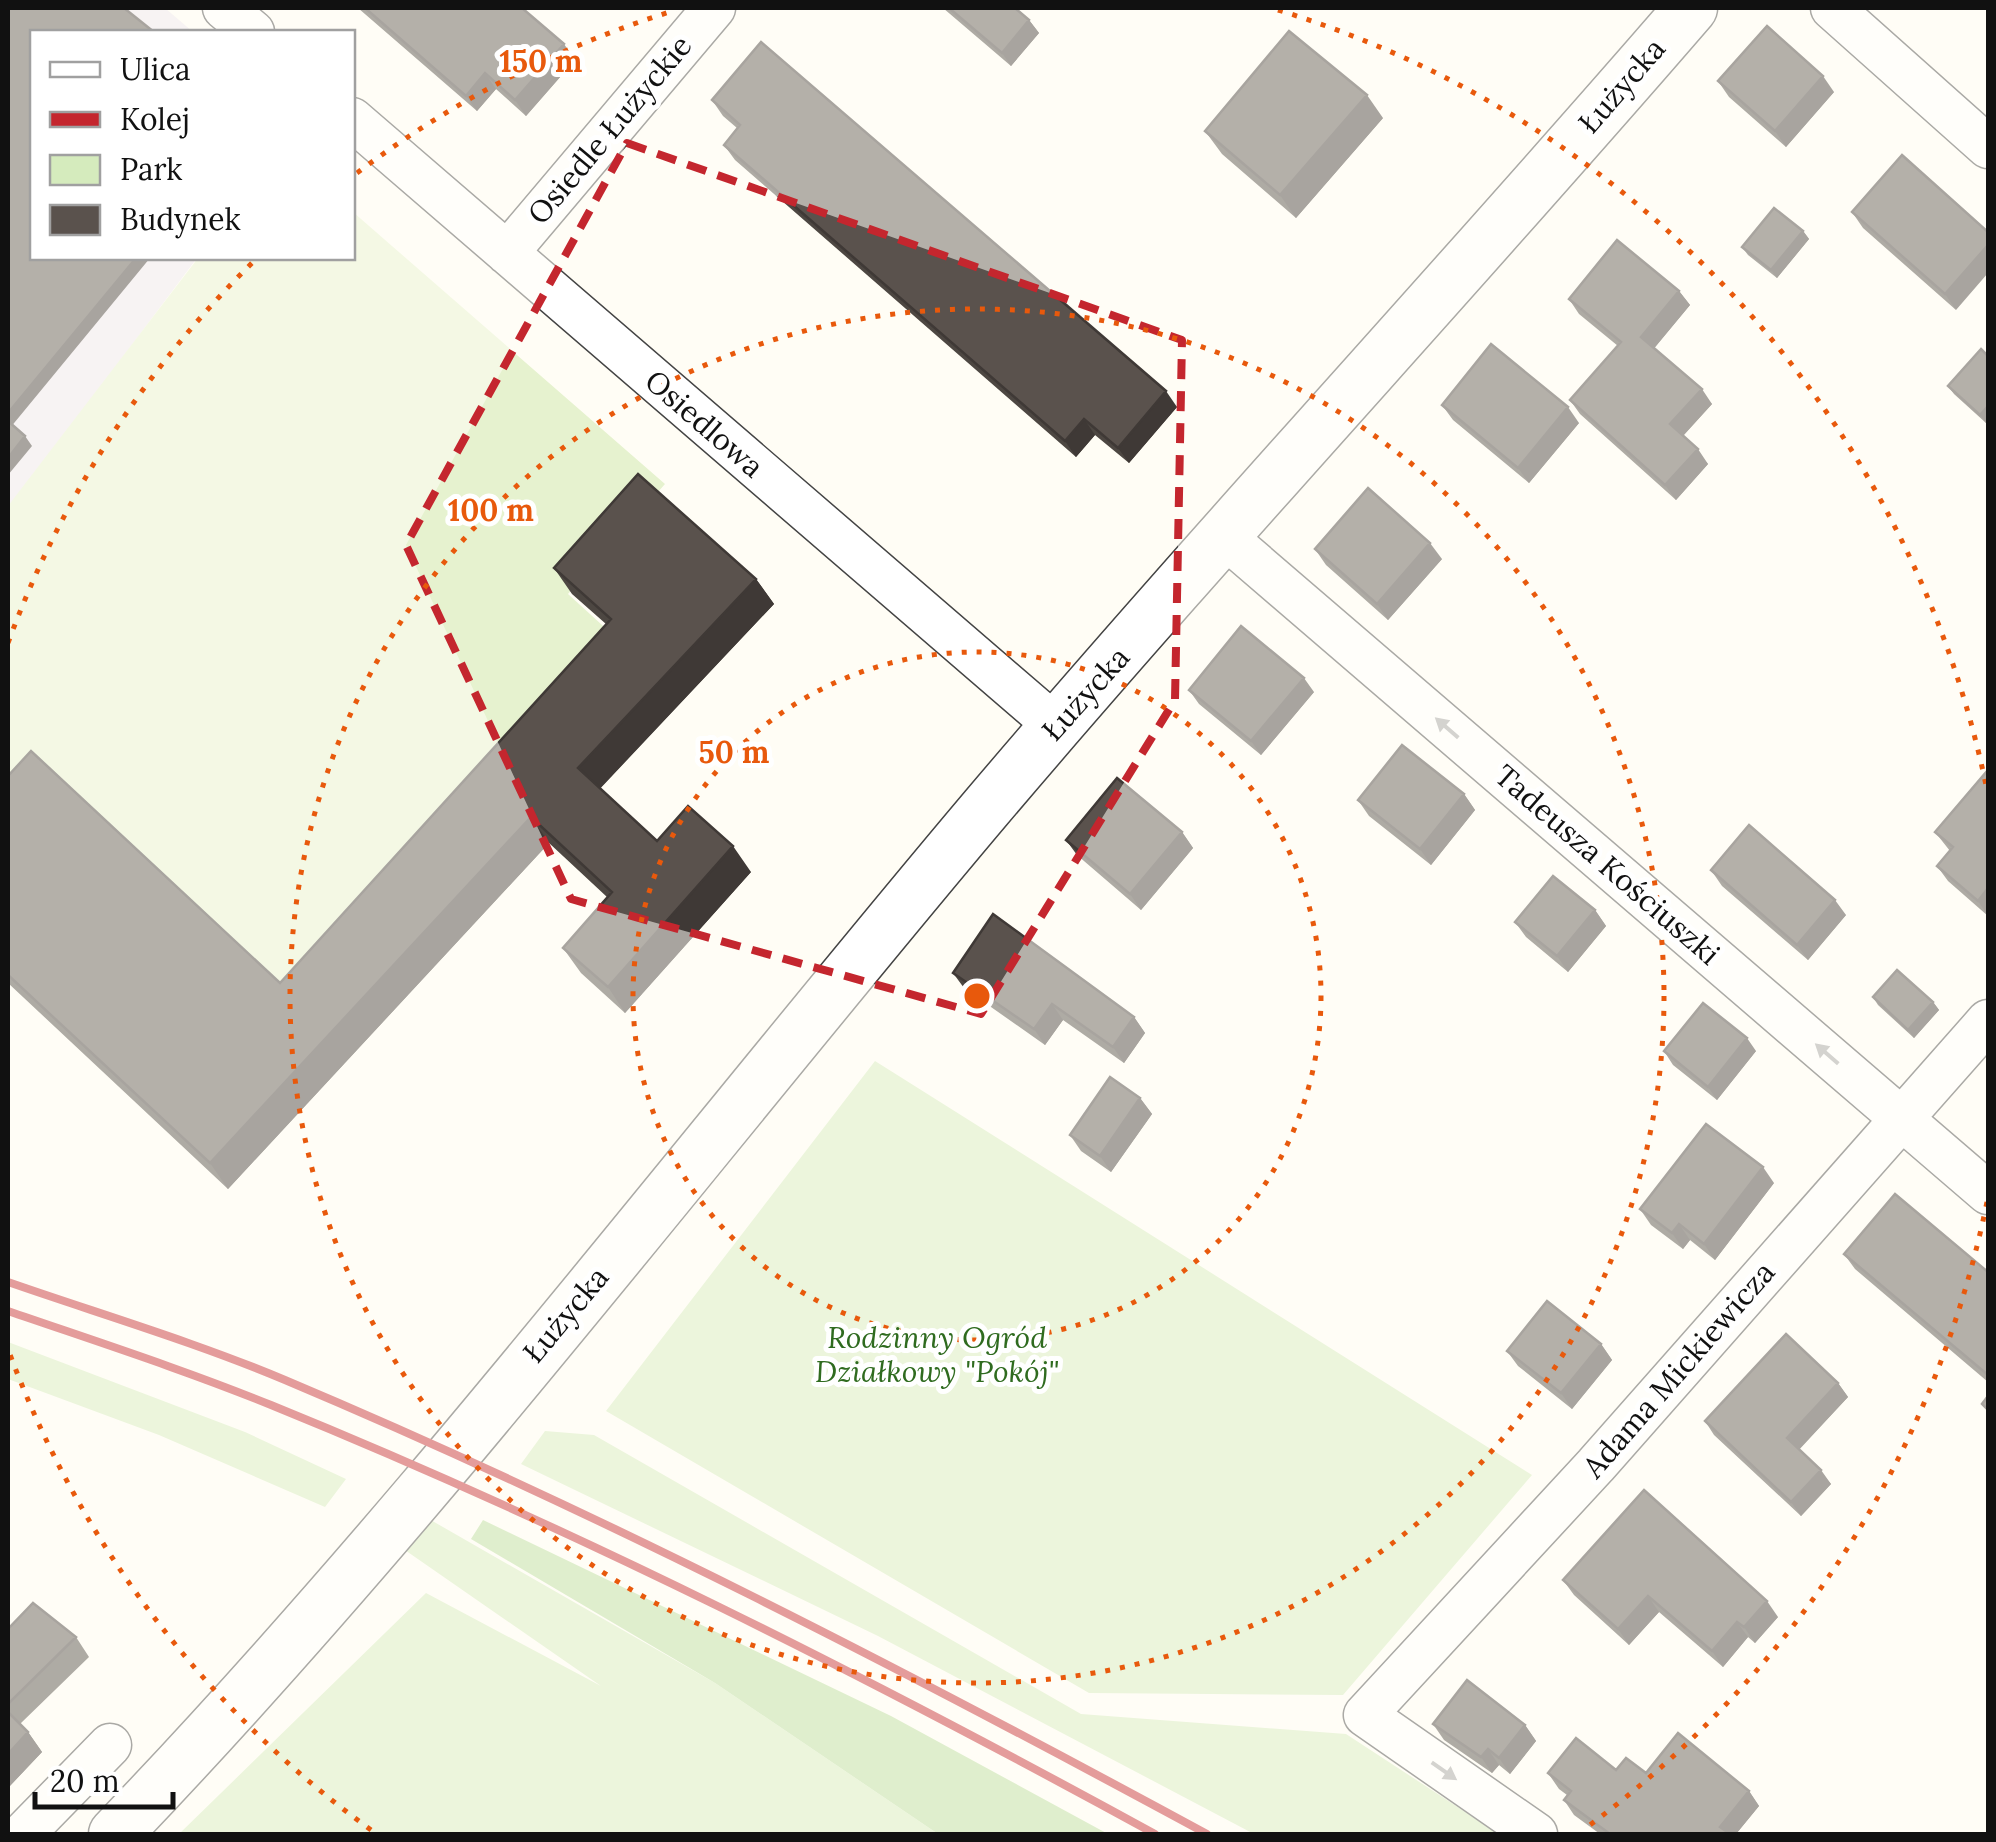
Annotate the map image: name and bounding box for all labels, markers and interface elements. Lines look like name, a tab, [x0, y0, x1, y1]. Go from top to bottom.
street label: Osiedle Łużyckie	[519, 27, 700, 232]
legend	[30, 30, 355, 260]
street label: Łużycka	[1570, 30, 1674, 141]
text: 150 m	[500, 42, 583, 80]
text: Ulica	[120, 50, 191, 88]
text: Kolej	[120, 100, 190, 139]
text: Park	[120, 150, 182, 188]
text: Budynek	[120, 200, 241, 239]
street label: Osiedlowa	[638, 361, 772, 485]
text: 100 m	[448, 491, 534, 529]
street label: Łużycka	[1033, 638, 1138, 749]
one-way arrow	[1435, 718, 1460, 740]
text: 50 m	[699, 733, 770, 771]
street label: Tadeusza Kościuszki	[1487, 756, 1728, 972]
centre of rings	[959, 978, 995, 1014]
one-way arrow	[1815, 1043, 1840, 1065]
street label: Adama Mickiewicza	[1573, 1253, 1782, 1486]
street label: Łużycka	[514, 1259, 617, 1371]
park label: Rodzinny Ogród Działkowy "Pokój"	[815, 1318, 1059, 1390]
scale bar	[35, 1747, 172, 1809]
one-way arrow	[1431, 1761, 1458, 1780]
text: 20 m	[50, 1762, 119, 1800]

